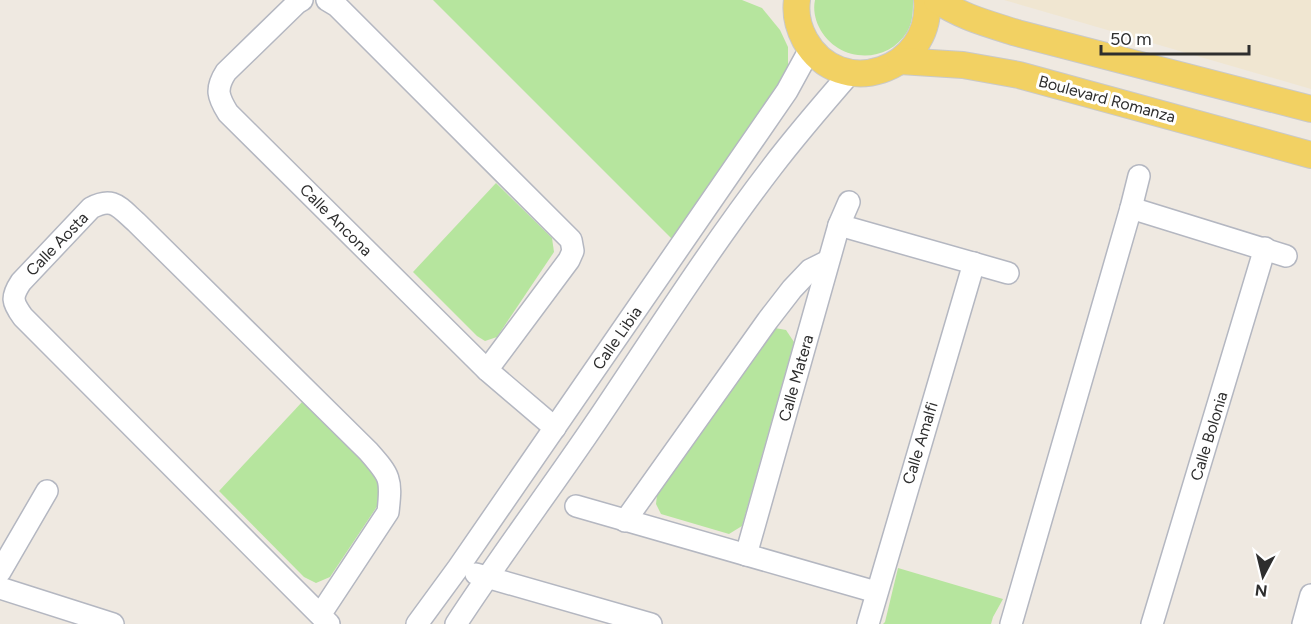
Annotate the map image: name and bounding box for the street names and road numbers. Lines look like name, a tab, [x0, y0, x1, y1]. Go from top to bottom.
street label: Boulevard Romanza	[1036, 72, 1178, 126]
street label: Calle Ancona	[296, 180, 376, 260]
street label: Calle Aosta	[22, 208, 92, 280]
street label: Calle Libia	[588, 303, 646, 373]
street label: Calle Matera	[775, 332, 817, 424]
street label: Calle Bolonia	[1186, 389, 1232, 483]
street label: Calle Amalfi	[898, 399, 942, 487]

